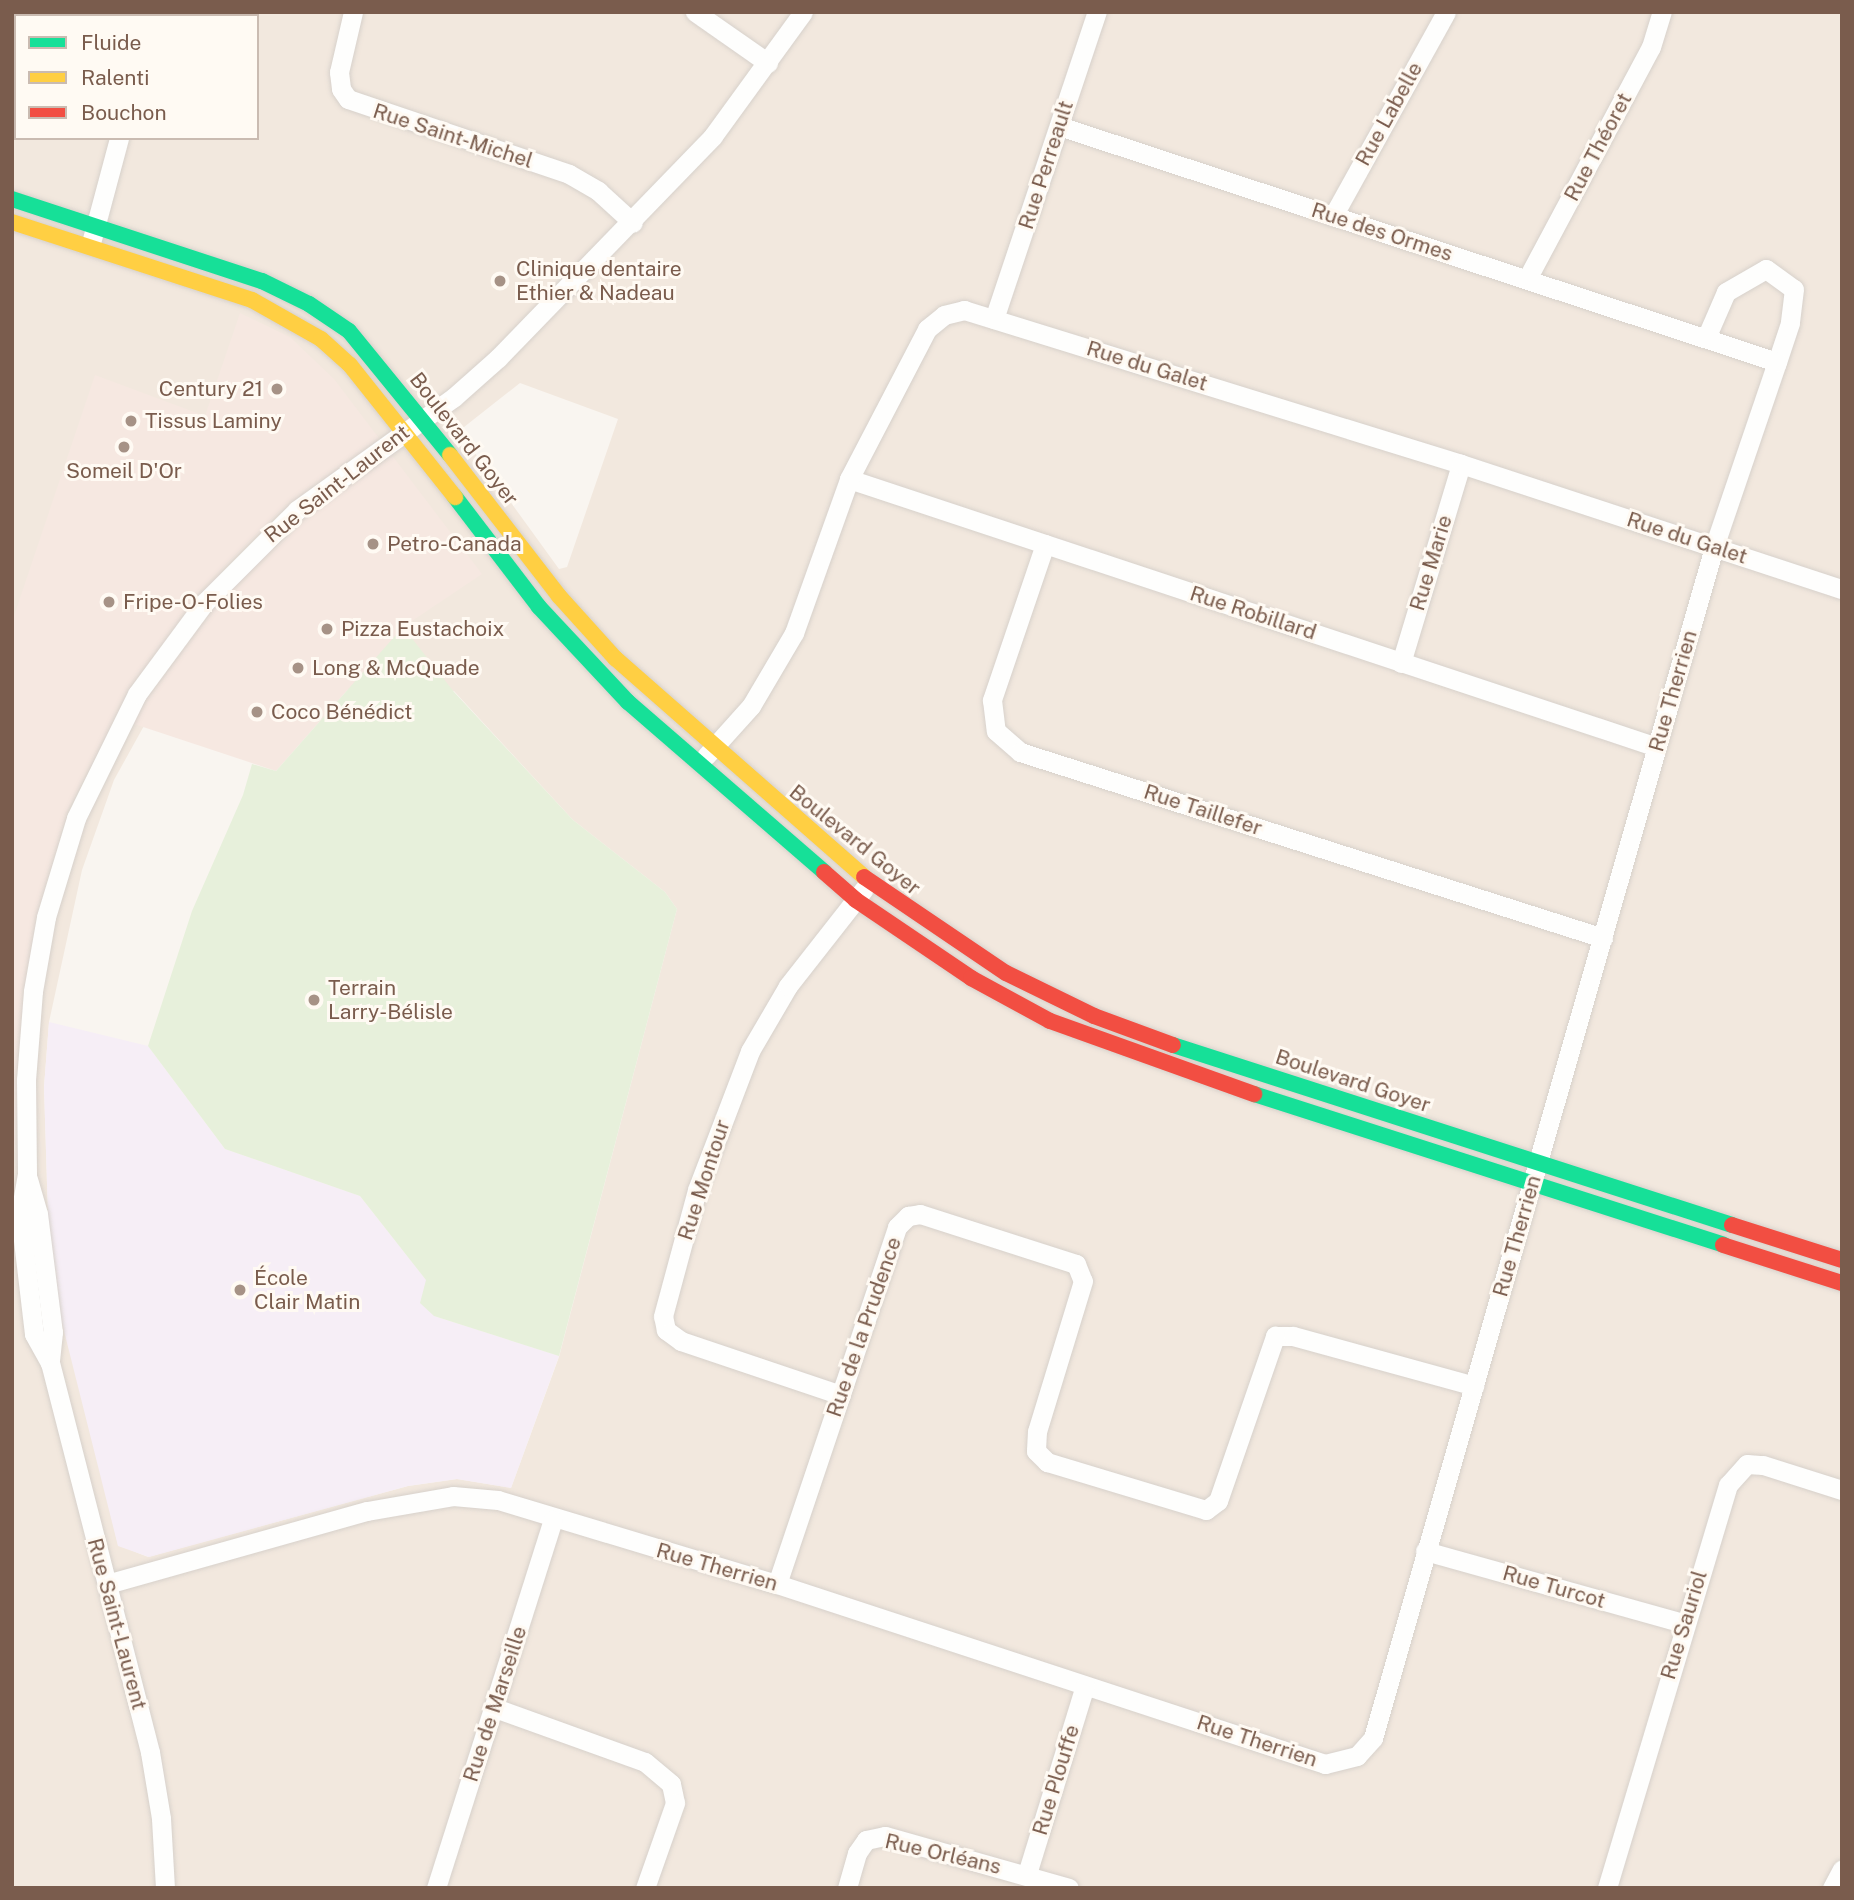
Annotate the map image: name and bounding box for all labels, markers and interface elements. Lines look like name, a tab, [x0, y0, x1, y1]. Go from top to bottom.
legend	[14, 14, 259, 140]
text: Fluide	[81, 30, 141, 55]
street label: Rue Labelle	[1350, 58, 1428, 170]
text: Ralenti	[81, 65, 149, 90]
street label: Rue Théoret	[1559, 88, 1637, 206]
street label: Rue Perreault	[1013, 97, 1079, 233]
street label: Rue Saint-Michel	[370, 98, 536, 174]
text: Bouchon	[81, 100, 167, 125]
street label: Rue des Ormes	[1308, 197, 1456, 267]
place label: Clinique dentaire Ethier & Nadeau	[516, 256, 682, 306]
marker: Clinique dentaire Ethier & Nadeau	[490, 271, 510, 291]
street label: Rue du Galet	[1083, 336, 1211, 396]
street label: Boulevard Goyer	[404, 368, 524, 510]
place label: Century 21	[159, 376, 263, 402]
marker: Century 21	[269, 381, 285, 397]
place label: Tissus Laminy	[145, 408, 282, 434]
marker: Tissus Laminy	[123, 413, 139, 429]
street label: Rue Saint-Laurent	[260, 420, 414, 548]
marker: Someil D'Or	[116, 439, 132, 455]
place label: Someil D'Or	[66, 458, 182, 484]
street label: Rue du Galet	[1623, 507, 1751, 569]
street label: Rue Marie	[1405, 512, 1457, 614]
place label: Petro-Canada	[387, 531, 522, 557]
marker: Petro-Canada	[365, 536, 381, 552]
street label: Rue Robillard	[1187, 581, 1319, 645]
place label: Fripe-O-Folies	[123, 589, 263, 615]
marker: Fripe-O-Folies	[101, 594, 117, 610]
place label: Pizza Eustachoix	[341, 616, 504, 642]
marker: Pizza Eustachoix	[319, 621, 335, 637]
street label: Rue Therrien	[1644, 627, 1702, 755]
place label: Long & McQuade	[312, 655, 480, 681]
marker: Long & McQuade	[290, 660, 306, 676]
place label: Coco Bénédict	[271, 699, 413, 725]
marker: Coco Bénédict	[249, 704, 265, 720]
street label: Boulevard Goyer	[784, 779, 926, 901]
street label: Rue Taillefer	[1141, 779, 1265, 841]
place label: Terrain Larry-Bélisle	[328, 975, 453, 1025]
marker: Terrain Larry-Bélisle	[306, 992, 322, 1008]
street label: Boulevard Goyer	[1272, 1044, 1434, 1118]
street label: Rue Montour	[673, 1116, 735, 1244]
street label: Rue Therrien	[1488, 1172, 1546, 1300]
street label: Rue de la Prudence	[821, 1233, 907, 1421]
place label: École Clair Matin	[254, 1265, 360, 1315]
marker: École Clair Matin	[232, 1282, 248, 1298]
street label: Rue Saint-Laurent	[82, 1535, 152, 1713]
street label: Rue Therrien	[653, 1538, 781, 1596]
street label: Rue Turcot	[1500, 1560, 1608, 1614]
street label: Rue Sauriol	[1655, 1567, 1713, 1683]
street label: Rue de Marseille	[458, 1623, 532, 1785]
street label: Rue Therrien	[1194, 1710, 1320, 1772]
street label: Rue Plouffe	[1027, 1722, 1085, 1838]
street label: Rue Orléans	[882, 1828, 1004, 1880]

